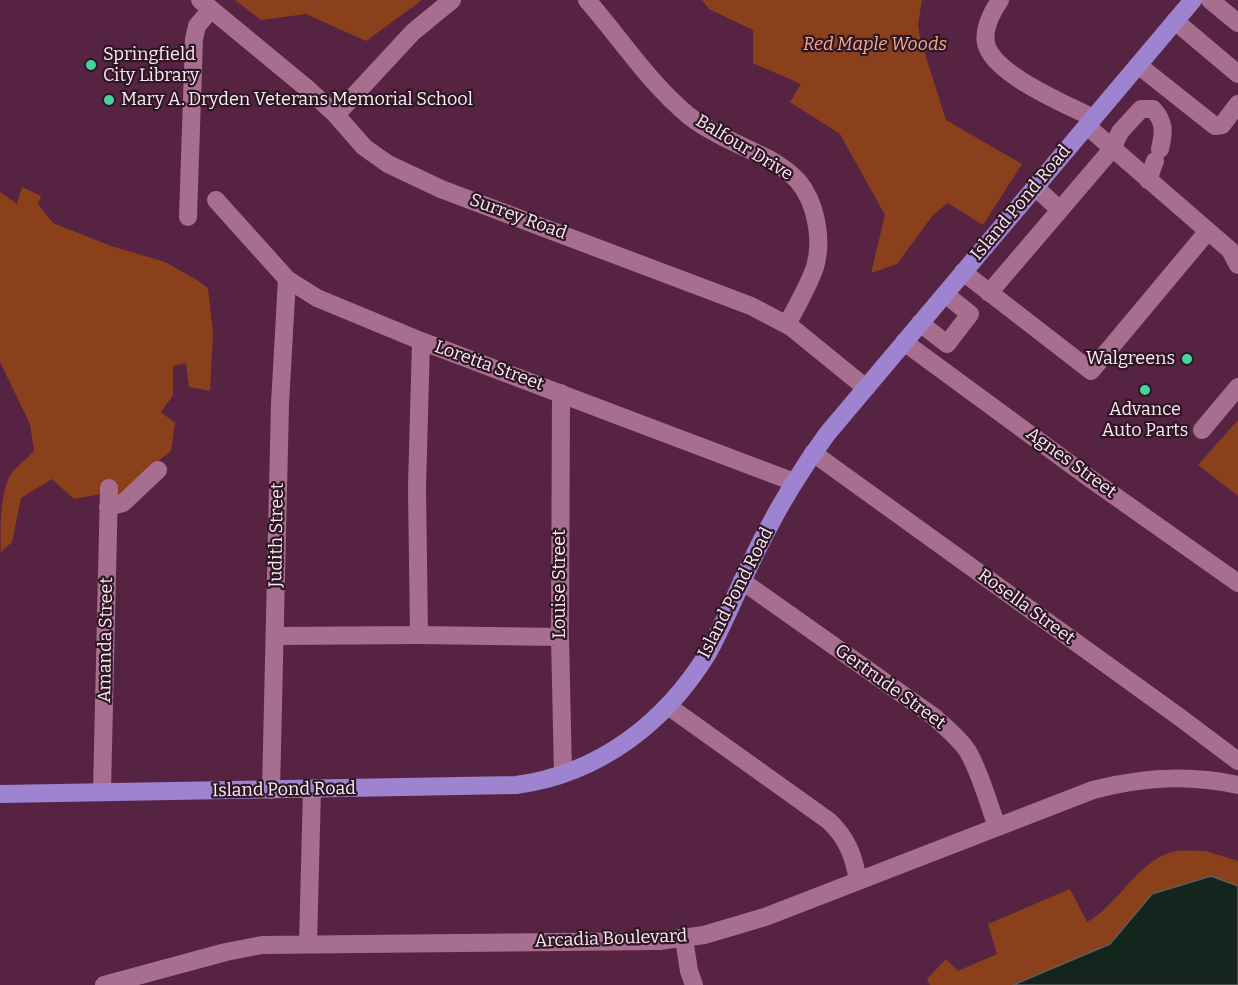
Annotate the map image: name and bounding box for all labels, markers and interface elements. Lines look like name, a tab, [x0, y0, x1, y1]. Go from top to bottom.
park label: Red Maple Woods	[803, 34, 947, 56]
place label: Springfield City Library	[103, 44, 199, 86]
marker: Springfield City Library	[84, 58, 98, 72]
place label: Mary A. Dryden Veterans Memorial School	[121, 89, 473, 111]
marker: Mary A. Dryden Veterans Memorial School	[102, 93, 116, 107]
street label: Balfour Drive	[691, 110, 797, 186]
street label: Island Pond Road	[966, 141, 1076, 265]
street label: Surrey Road	[466, 189, 570, 245]
street label: Loretta Street	[431, 336, 547, 396]
place label: Walgreens	[1086, 348, 1175, 370]
marker: Walgreens	[1180, 352, 1194, 366]
marker: Advance Auto Parts	[1138, 383, 1152, 397]
place label: Advance Auto Parts	[1102, 399, 1188, 442]
street label: Agnes Street	[1022, 423, 1120, 503]
street label: Judith Street	[265, 482, 289, 588]
street label: Island Pond Road	[694, 524, 778, 662]
street label: Louise Street	[549, 529, 571, 639]
street label: Rosella Street	[973, 565, 1079, 649]
street label: Amanda Street	[94, 577, 118, 703]
street label: Gertrude Street	[830, 640, 950, 734]
street label: Island Pond Road	[212, 778, 356, 802]
street label: Arcadia Boulevard	[534, 926, 688, 952]

